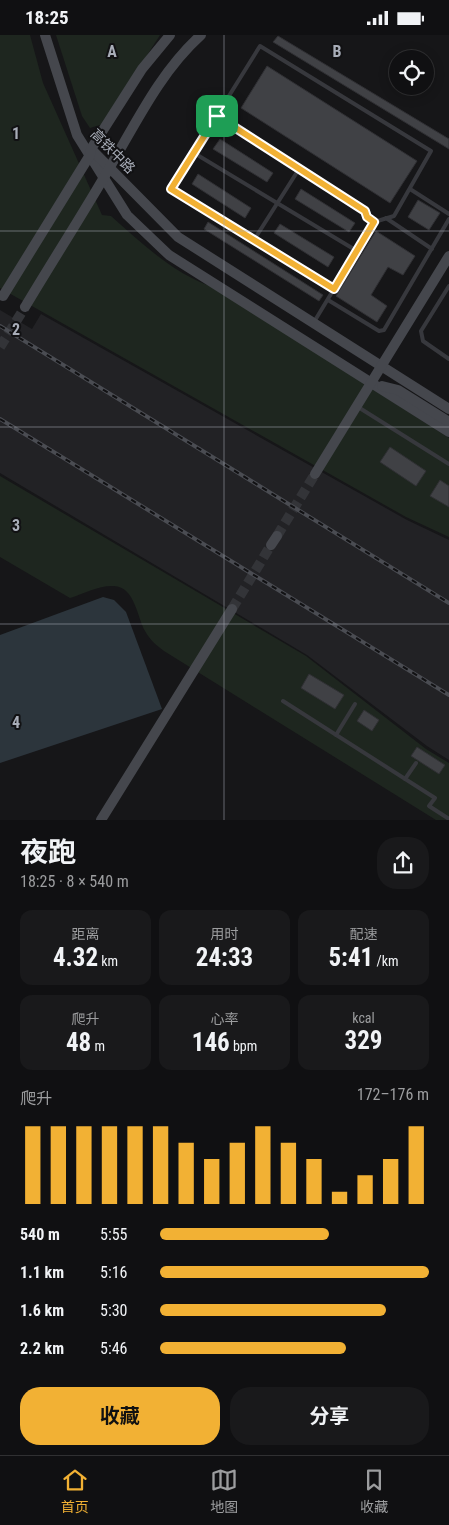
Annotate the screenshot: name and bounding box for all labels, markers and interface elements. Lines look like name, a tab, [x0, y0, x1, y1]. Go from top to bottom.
text: 18:25	[25, 6, 69, 29]
text: A	[107, 42, 117, 61]
text: B	[333, 42, 342, 61]
map controls	[389, 50, 434, 95]
button: locate	[389, 50, 434, 95]
pin	[196, 95, 238, 137]
icon: arrive	[203, 102, 231, 130]
text: 1	[12, 124, 20, 143]
street label: 高铁中路	[88, 126, 138, 176]
text: 2	[12, 320, 20, 339]
text: 3	[12, 516, 20, 535]
text: 4	[12, 713, 20, 732]
text: 夜跑	[20, 836, 76, 869]
button: share	[377, 837, 429, 889]
text: 18:25 · 8 × 540 m	[20, 872, 129, 891]
text: 距离	[72, 926, 100, 942]
text: 用时	[211, 926, 239, 942]
text: 配速	[350, 926, 378, 942]
text: 4.32	[53, 943, 98, 972]
text: 24:33	[196, 943, 253, 972]
text: 5:41	[328, 943, 373, 972]
text: km	[98, 953, 118, 969]
text: /km	[373, 953, 399, 969]
text: kcal	[352, 1010, 375, 1026]
text: 爬升	[72, 1011, 100, 1027]
text: 心率	[211, 1011, 239, 1027]
text: 329	[345, 1026, 382, 1055]
text: 48	[66, 1028, 91, 1057]
text: 146	[192, 1028, 230, 1057]
text: m	[91, 1038, 105, 1054]
text: bpm	[230, 1038, 257, 1054]
text: 172–176 m	[357, 1085, 429, 1104]
text: 爬升	[20, 1089, 52, 1108]
text: 540 m	[20, 1225, 60, 1244]
text: 5:55	[100, 1225, 127, 1244]
text: 1.1 km	[20, 1263, 64, 1282]
text: 5:16	[100, 1263, 127, 1282]
text: 1.6 km	[20, 1301, 64, 1320]
text: 5:30	[100, 1301, 127, 1320]
text: 2.2 km	[20, 1339, 64, 1358]
text: 5:46	[100, 1339, 127, 1358]
button: 收藏	[20, 1387, 220, 1445]
button: 分享	[230, 1387, 429, 1445]
tab: 首页	[61, 1466, 89, 1516]
tab: 地图	[210, 1466, 238, 1516]
tab: 收藏	[360, 1466, 388, 1516]

